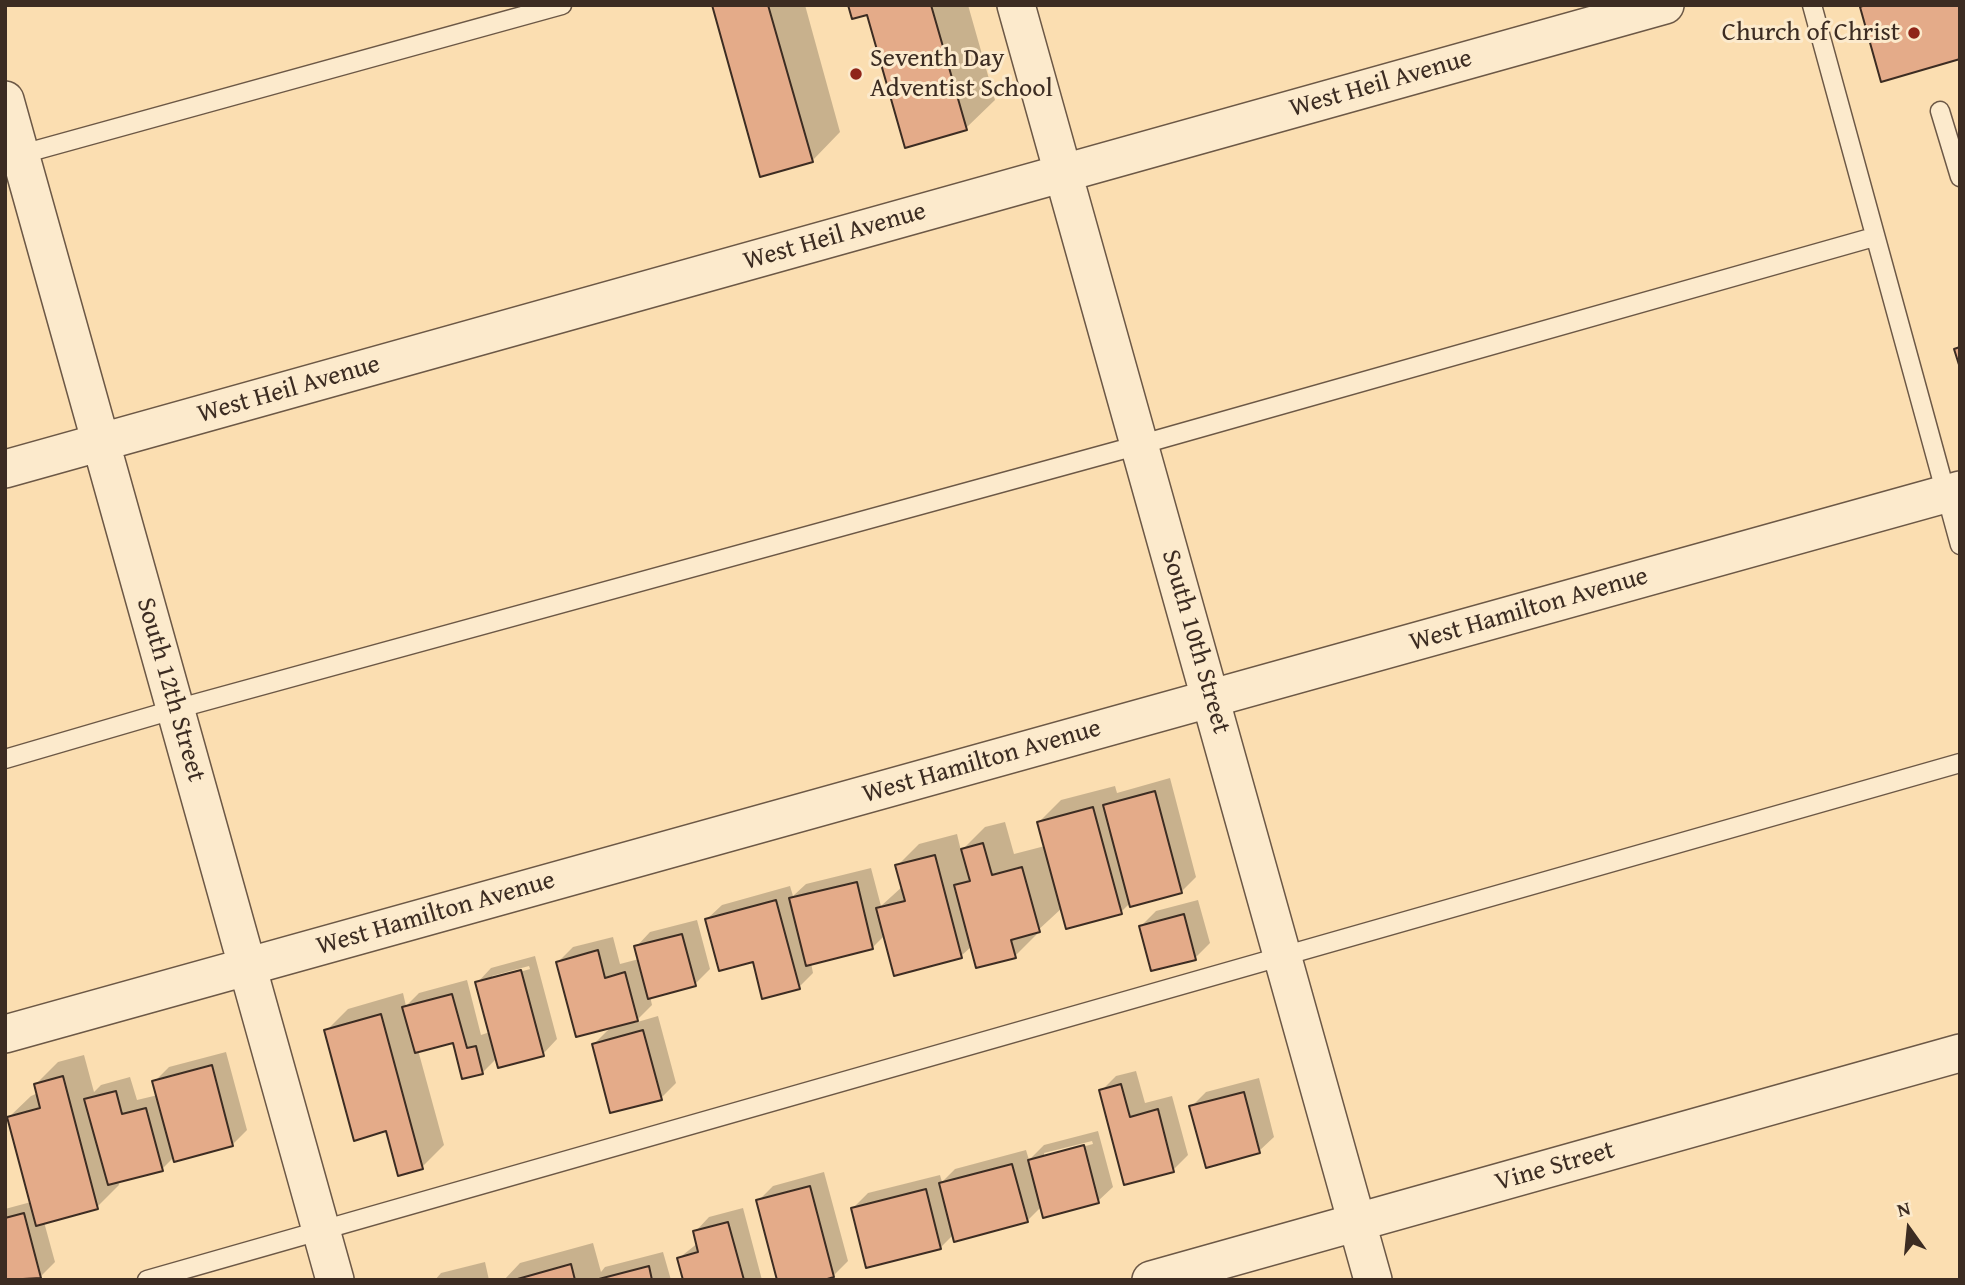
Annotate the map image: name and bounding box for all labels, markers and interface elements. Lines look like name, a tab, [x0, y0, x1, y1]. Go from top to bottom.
place label: Church of Christ	[1722, 17, 1900, 49]
marker: Church of Christ	[1906, 25, 1922, 41]
place label: Seventh Day Adventist School	[870, 43, 1053, 104]
street label: West Heil Avenue	[1286, 43, 1476, 125]
marker: Seventh Day Adventist School	[848, 66, 864, 82]
street label: West Heil Avenue	[740, 196, 930, 278]
street label: West Heil Avenue	[194, 349, 384, 431]
street label: South 10th Street	[1154, 546, 1236, 738]
street label: West Hamilton Avenue	[1406, 561, 1652, 659]
street label: South 12th Street	[129, 594, 211, 786]
street label: West Hamilton Avenue	[859, 713, 1105, 811]
street label: West Hamilton Avenue	[313, 865, 559, 963]
street label: Vine Street	[1492, 1135, 1618, 1199]
north arrow	[1874, 1194, 1944, 1264]
text: N	[1894, 1194, 1913, 1224]

